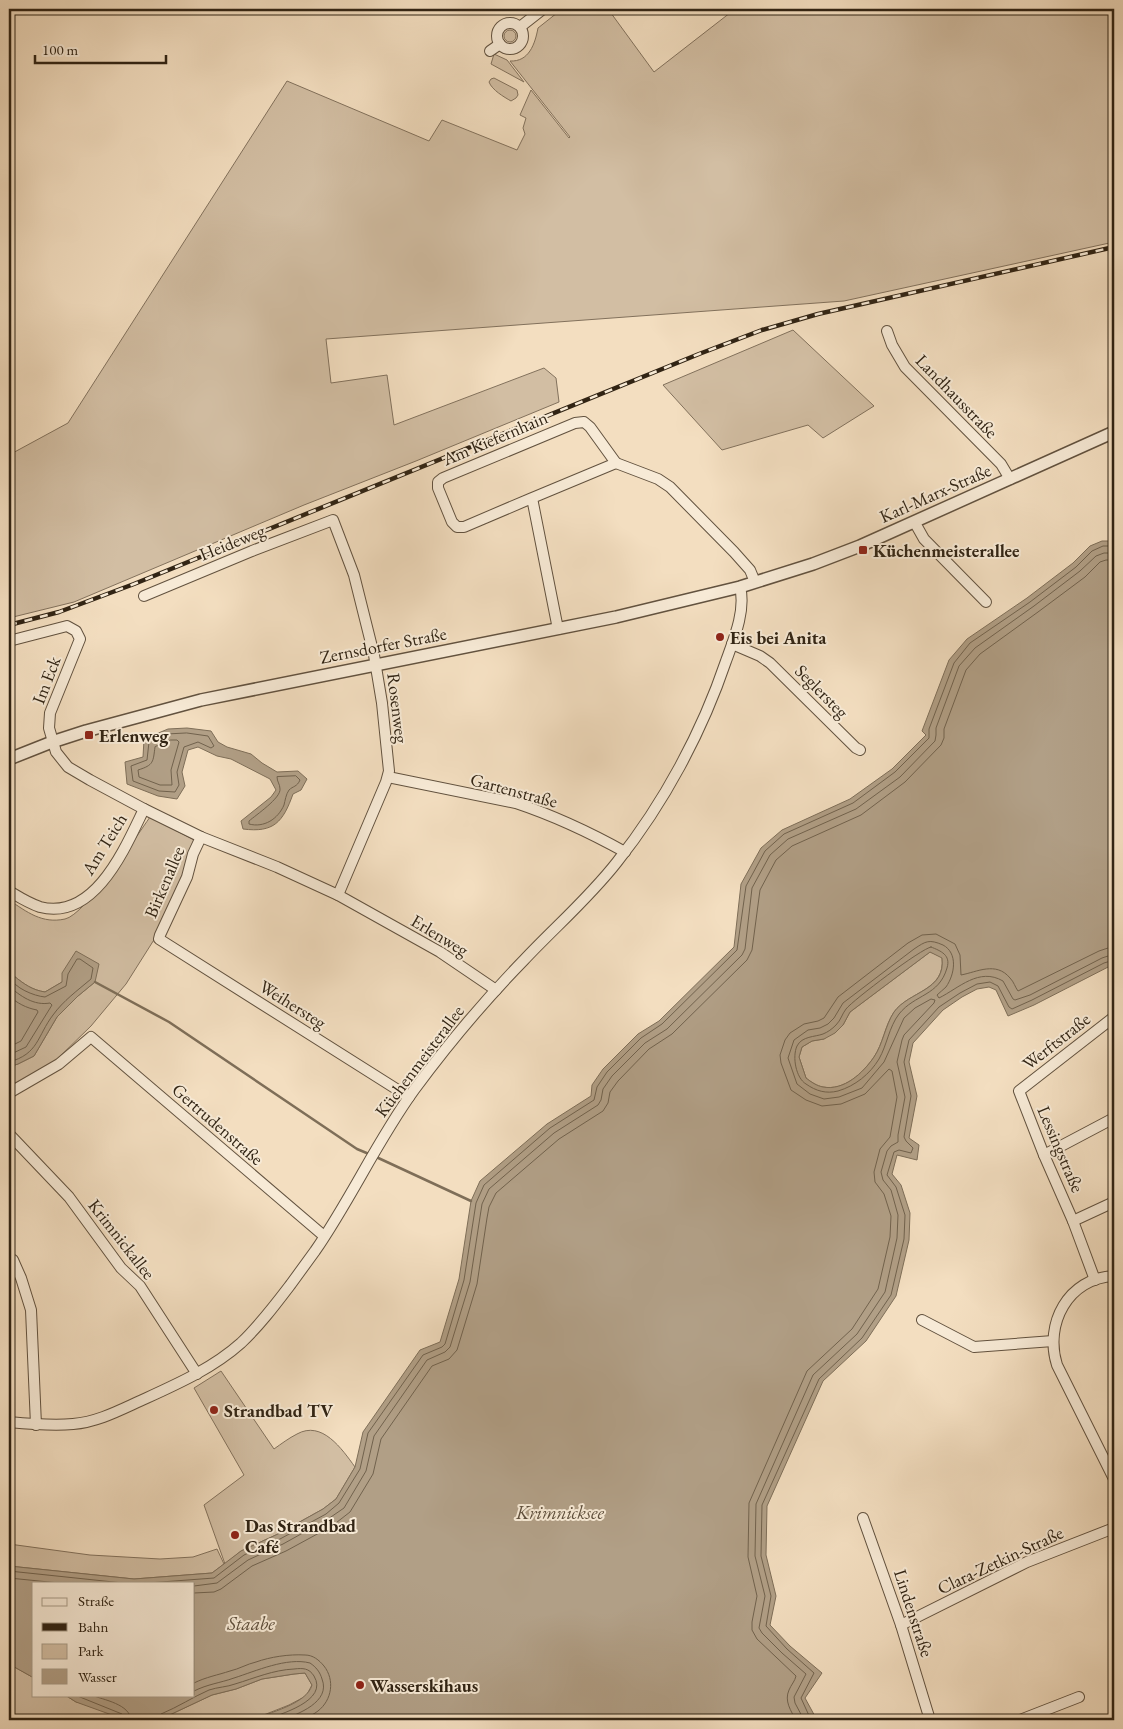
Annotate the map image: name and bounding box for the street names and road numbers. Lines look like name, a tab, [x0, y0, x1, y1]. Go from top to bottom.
street label: Landhausstraße	[911, 349, 1003, 443]
street label: Am Kiefernhain	[438, 405, 551, 471]
street label: Karl-Marx-Straße	[876, 458, 994, 528]
street label: Heideweg	[196, 518, 268, 566]
street label: Zernsdorfer Straße	[318, 621, 448, 669]
street label: Im Eck	[26, 652, 66, 707]
street label: Seglersteg	[790, 659, 854, 723]
street label: Rosenweg	[382, 672, 414, 744]
street label: Gartenstraße	[468, 767, 560, 813]
street label: Am Teich	[76, 809, 132, 880]
street label: Birkenallee	[139, 843, 189, 921]
street label: Erlenweg	[407, 909, 473, 961]
street label: Weihersteg	[255, 974, 331, 1034]
street label: Küchenmeisterallee	[369, 1000, 469, 1122]
street label: Werftstraße	[1017, 1007, 1095, 1075]
street label: Gertrudenstraße	[168, 1078, 268, 1170]
street label: Lessingstraße	[1033, 1102, 1089, 1196]
street label: Krimnickallee	[83, 1194, 161, 1284]
street label: Clara-Zetkin-Straße	[933, 1521, 1067, 1599]
street label: Lindenstraße	[889, 1566, 939, 1660]

